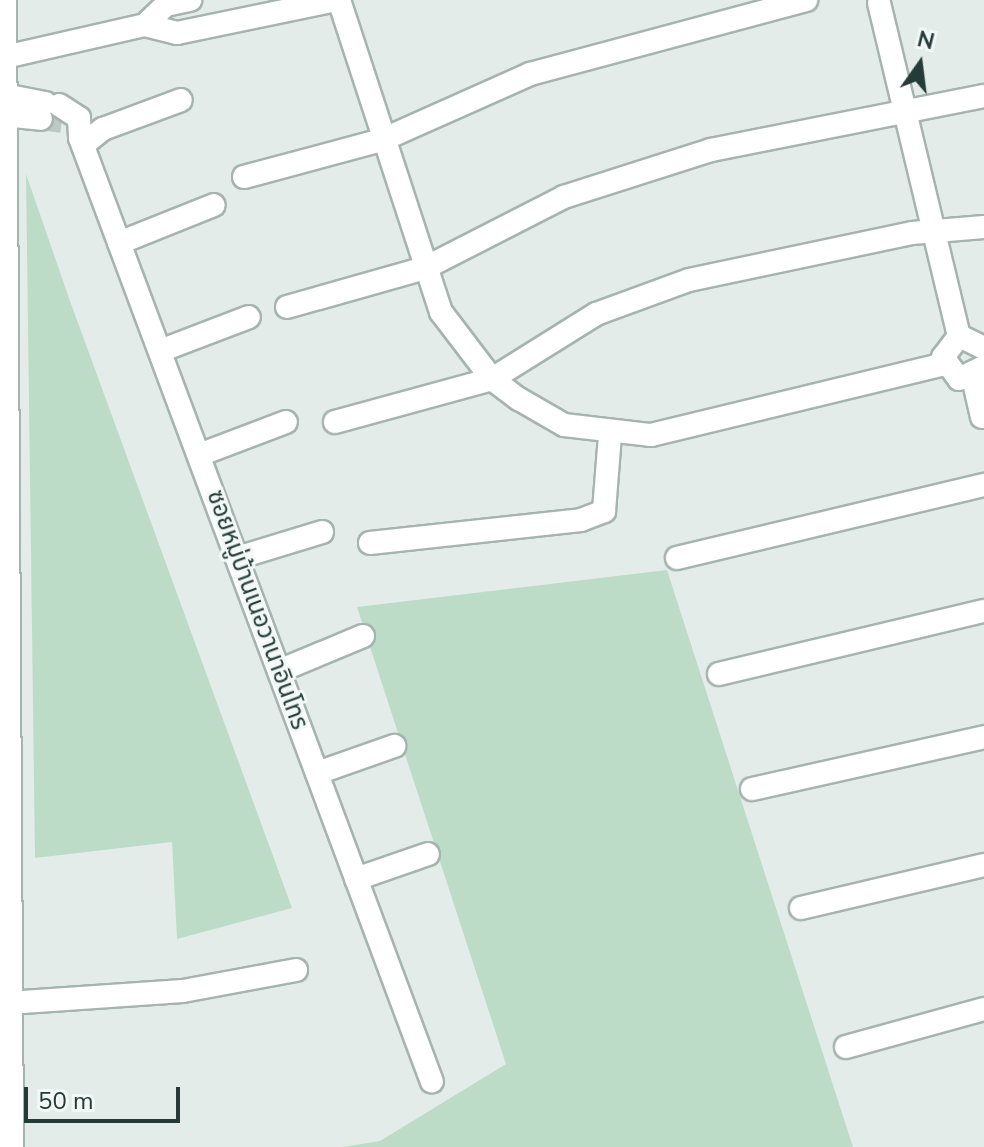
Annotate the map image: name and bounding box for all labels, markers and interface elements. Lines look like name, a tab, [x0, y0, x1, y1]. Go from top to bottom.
north arrow	[880, 24, 960, 104]
text: N	[914, 24, 937, 57]
street label: ซอยหมู่บ้านเนอวานาอินโทร	[200, 486, 314, 734]
scale bar	[28, 1071, 184, 1121]
text: 50 m	[38, 1085, 94, 1117]

